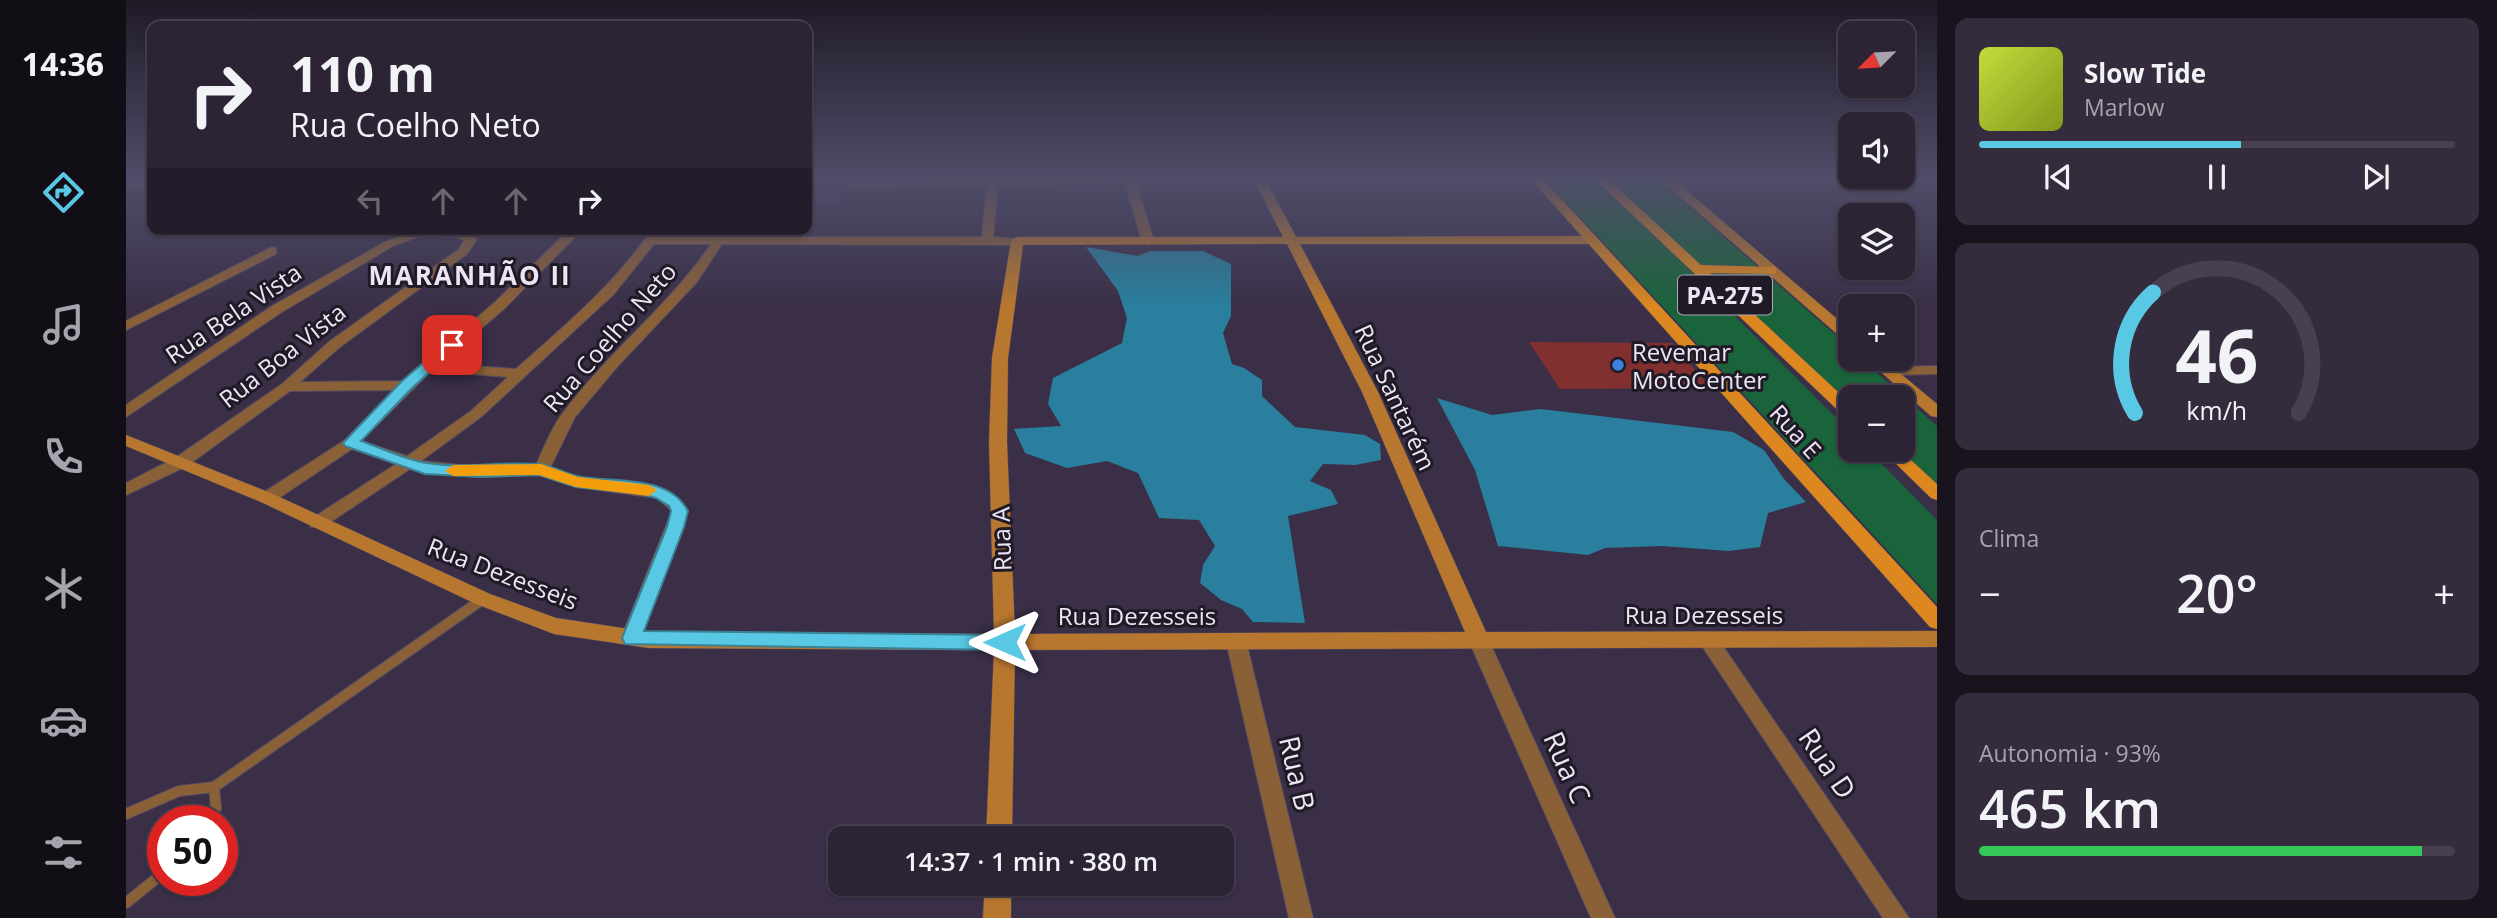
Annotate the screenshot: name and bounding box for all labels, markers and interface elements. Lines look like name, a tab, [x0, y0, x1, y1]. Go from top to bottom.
north arrow	[1838, 21, 1914, 98]
map controls	[1838, 21, 1915, 462]
text: 110 m	[290, 40, 435, 106]
text: 14:36	[22, 42, 104, 85]
icon: right	[175, 49, 266, 140]
text: Slow Tide	[2084, 55, 2206, 91]
text: Marlow	[2084, 91, 2164, 123]
text: Rua Coelho Neto	[290, 103, 541, 146]
button: sound	[1838, 112, 1915, 189]
icon: previous	[2039, 158, 2077, 196]
icon: pause	[2198, 158, 2236, 196]
icon: next	[2357, 158, 2395, 196]
icon: directions	[39, 168, 88, 217]
icon: left	[351, 182, 389, 220]
icon: ahead	[424, 182, 462, 220]
icon: ahead	[497, 182, 535, 220]
icon: right	[570, 182, 608, 220]
button: layers	[1838, 203, 1915, 280]
street label: Rua Bela Vista	[159, 255, 307, 371]
street label: Rua Coelho Neto	[535, 255, 683, 419]
district label: MARANHÃO II	[368, 257, 572, 293]
road number: PA-275	[1678, 276, 1772, 314]
button: +	[1838, 294, 1915, 371]
street label: Rua Boa Vista	[212, 295, 352, 415]
icon: music	[39, 300, 88, 349]
text: 46	[2175, 305, 2259, 404]
pin	[422, 315, 482, 375]
street label: Rua Santarém	[1348, 319, 1444, 475]
icon: arrive	[433, 326, 471, 364]
place label: Revemar MotoCenter	[1632, 335, 1766, 396]
marker: Revemar MotoCenter	[1610, 357, 1626, 373]
button: −	[1838, 385, 1915, 462]
text: km/h	[2187, 392, 2247, 426]
street label: Rua E	[1763, 397, 1829, 465]
icon: phone	[39, 432, 88, 481]
street label: Rua A	[983, 505, 1019, 572]
text: Clima	[1979, 522, 2039, 554]
street label: Rua Dezesseis	[423, 529, 583, 617]
text: 20°	[2176, 557, 2258, 628]
icon: climate	[39, 564, 88, 613]
text: −	[1979, 567, 2001, 619]
text: +	[2433, 567, 2455, 619]
street label: Rua Dezesseis	[1625, 598, 1783, 631]
street label: Rua Dezesseis	[1058, 599, 1216, 632]
position arrow	[968, 605, 1042, 679]
icon: car	[39, 696, 88, 745]
street label: Rua D	[1791, 720, 1865, 806]
street label: Rua C	[1535, 725, 1601, 809]
street label: Rua B	[1271, 732, 1325, 814]
text: Autonomia · 93%	[1979, 737, 2161, 769]
text: 465 km	[1979, 772, 2161, 843]
speed limit sign: 50	[147, 805, 238, 896]
icon: filters	[39, 828, 88, 877]
text: 14:37 · 1 min · 380 m	[904, 843, 1158, 879]

